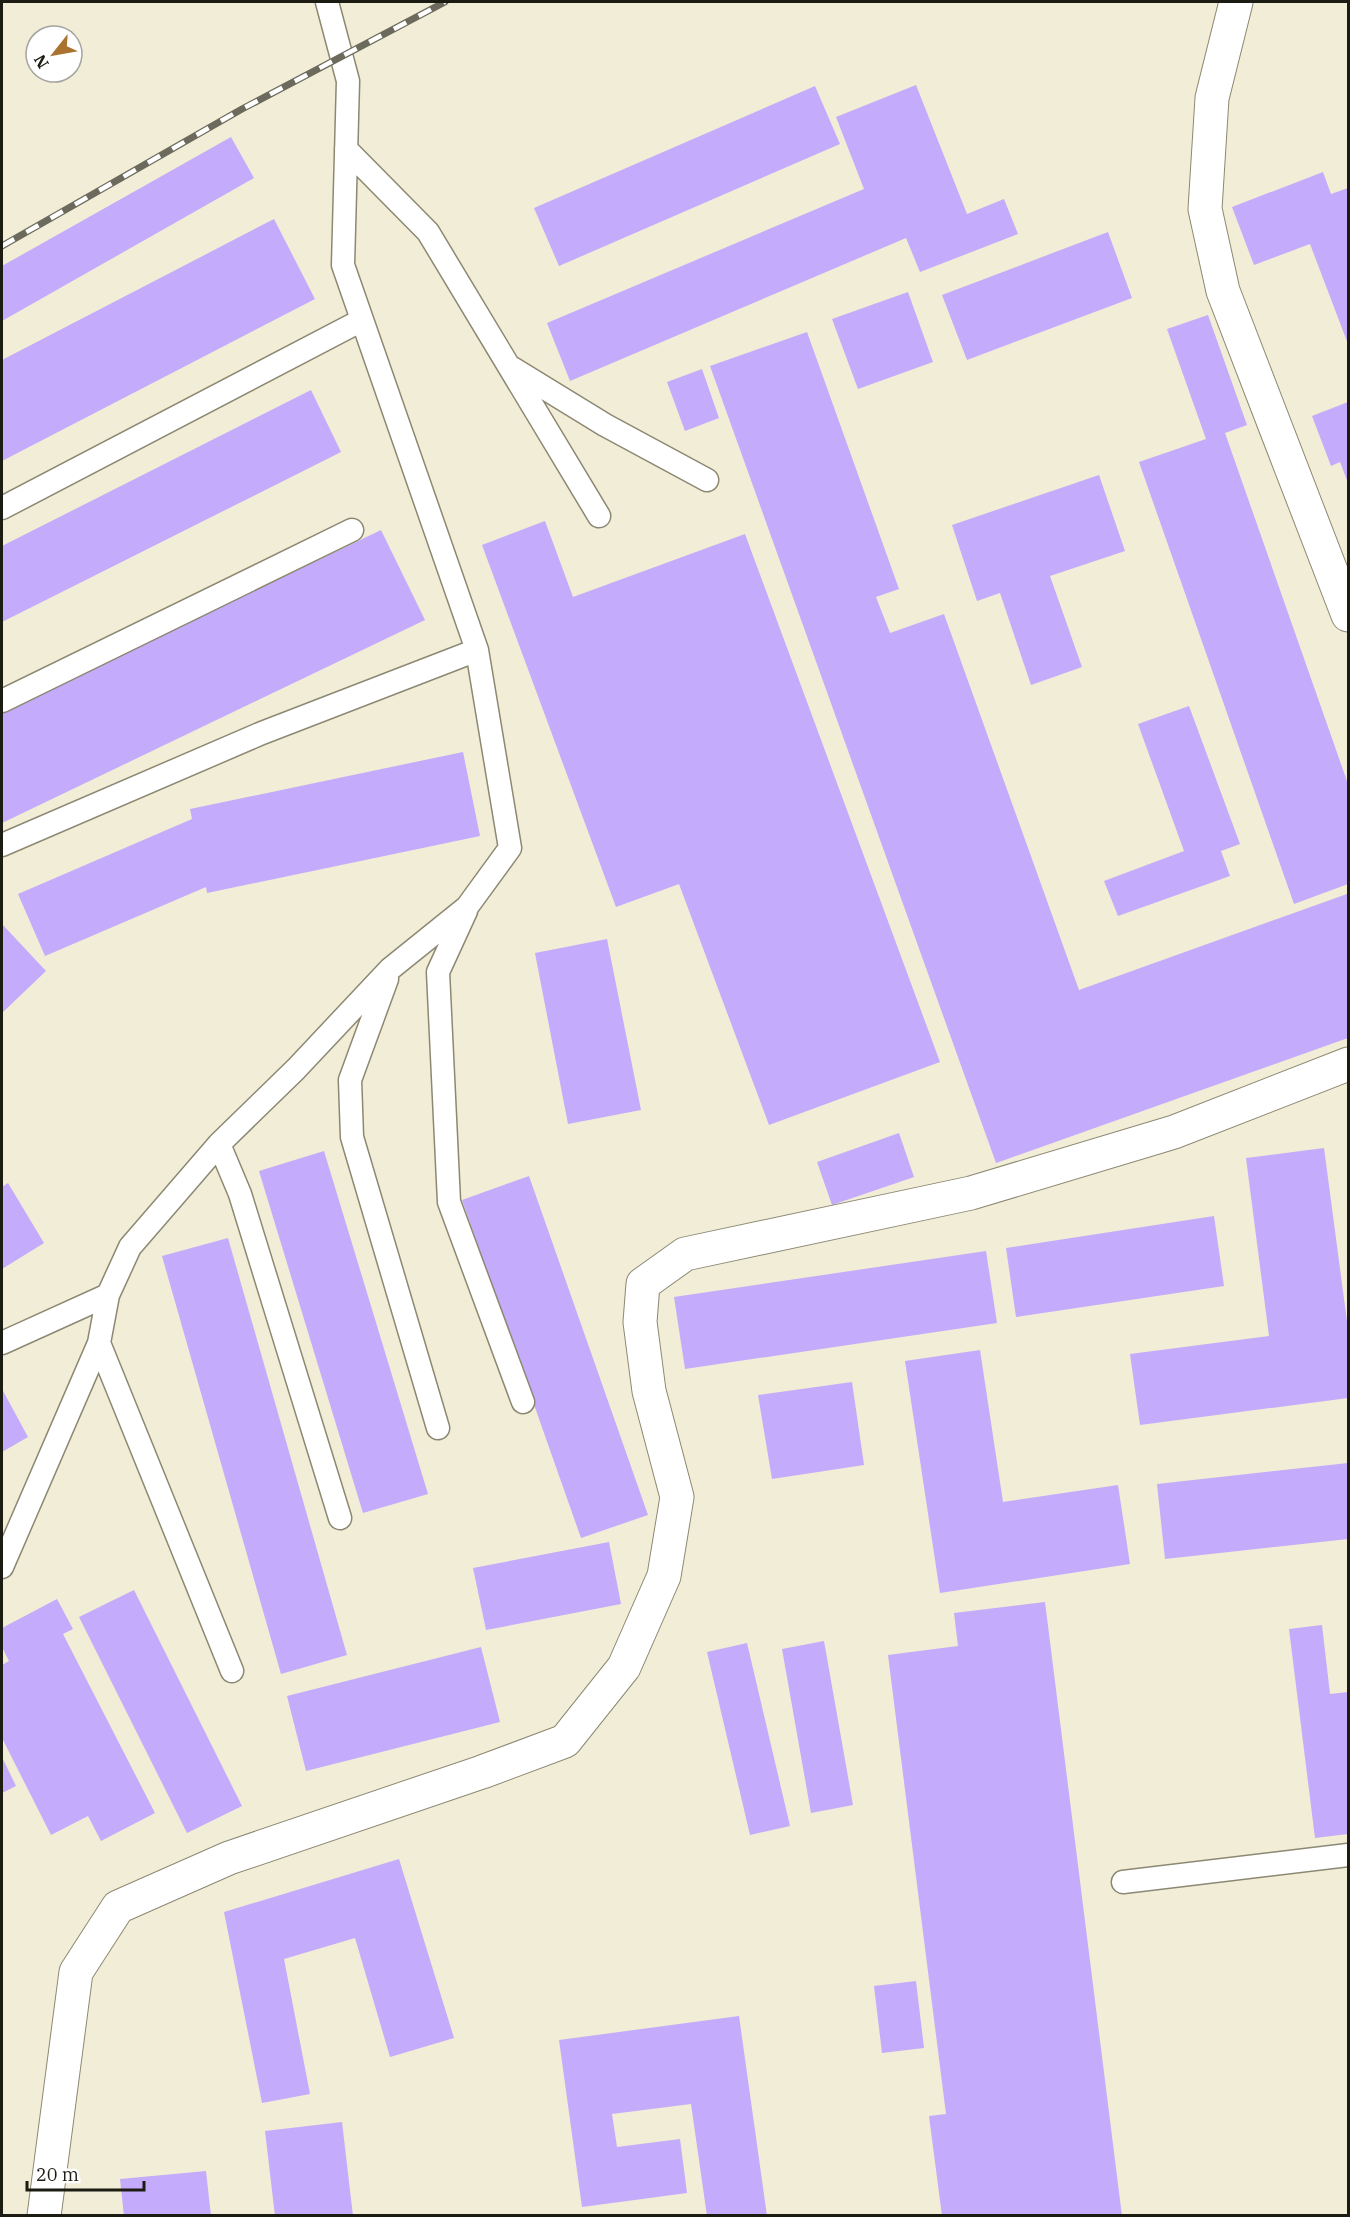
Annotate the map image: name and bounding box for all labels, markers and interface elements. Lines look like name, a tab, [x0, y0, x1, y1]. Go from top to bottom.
north arrow	[24, 24, 84, 84]
text: N	[29, 51, 53, 72]
scale bar	[27, 2154, 144, 2192]
text: 20 m	[36, 2163, 79, 2186]

